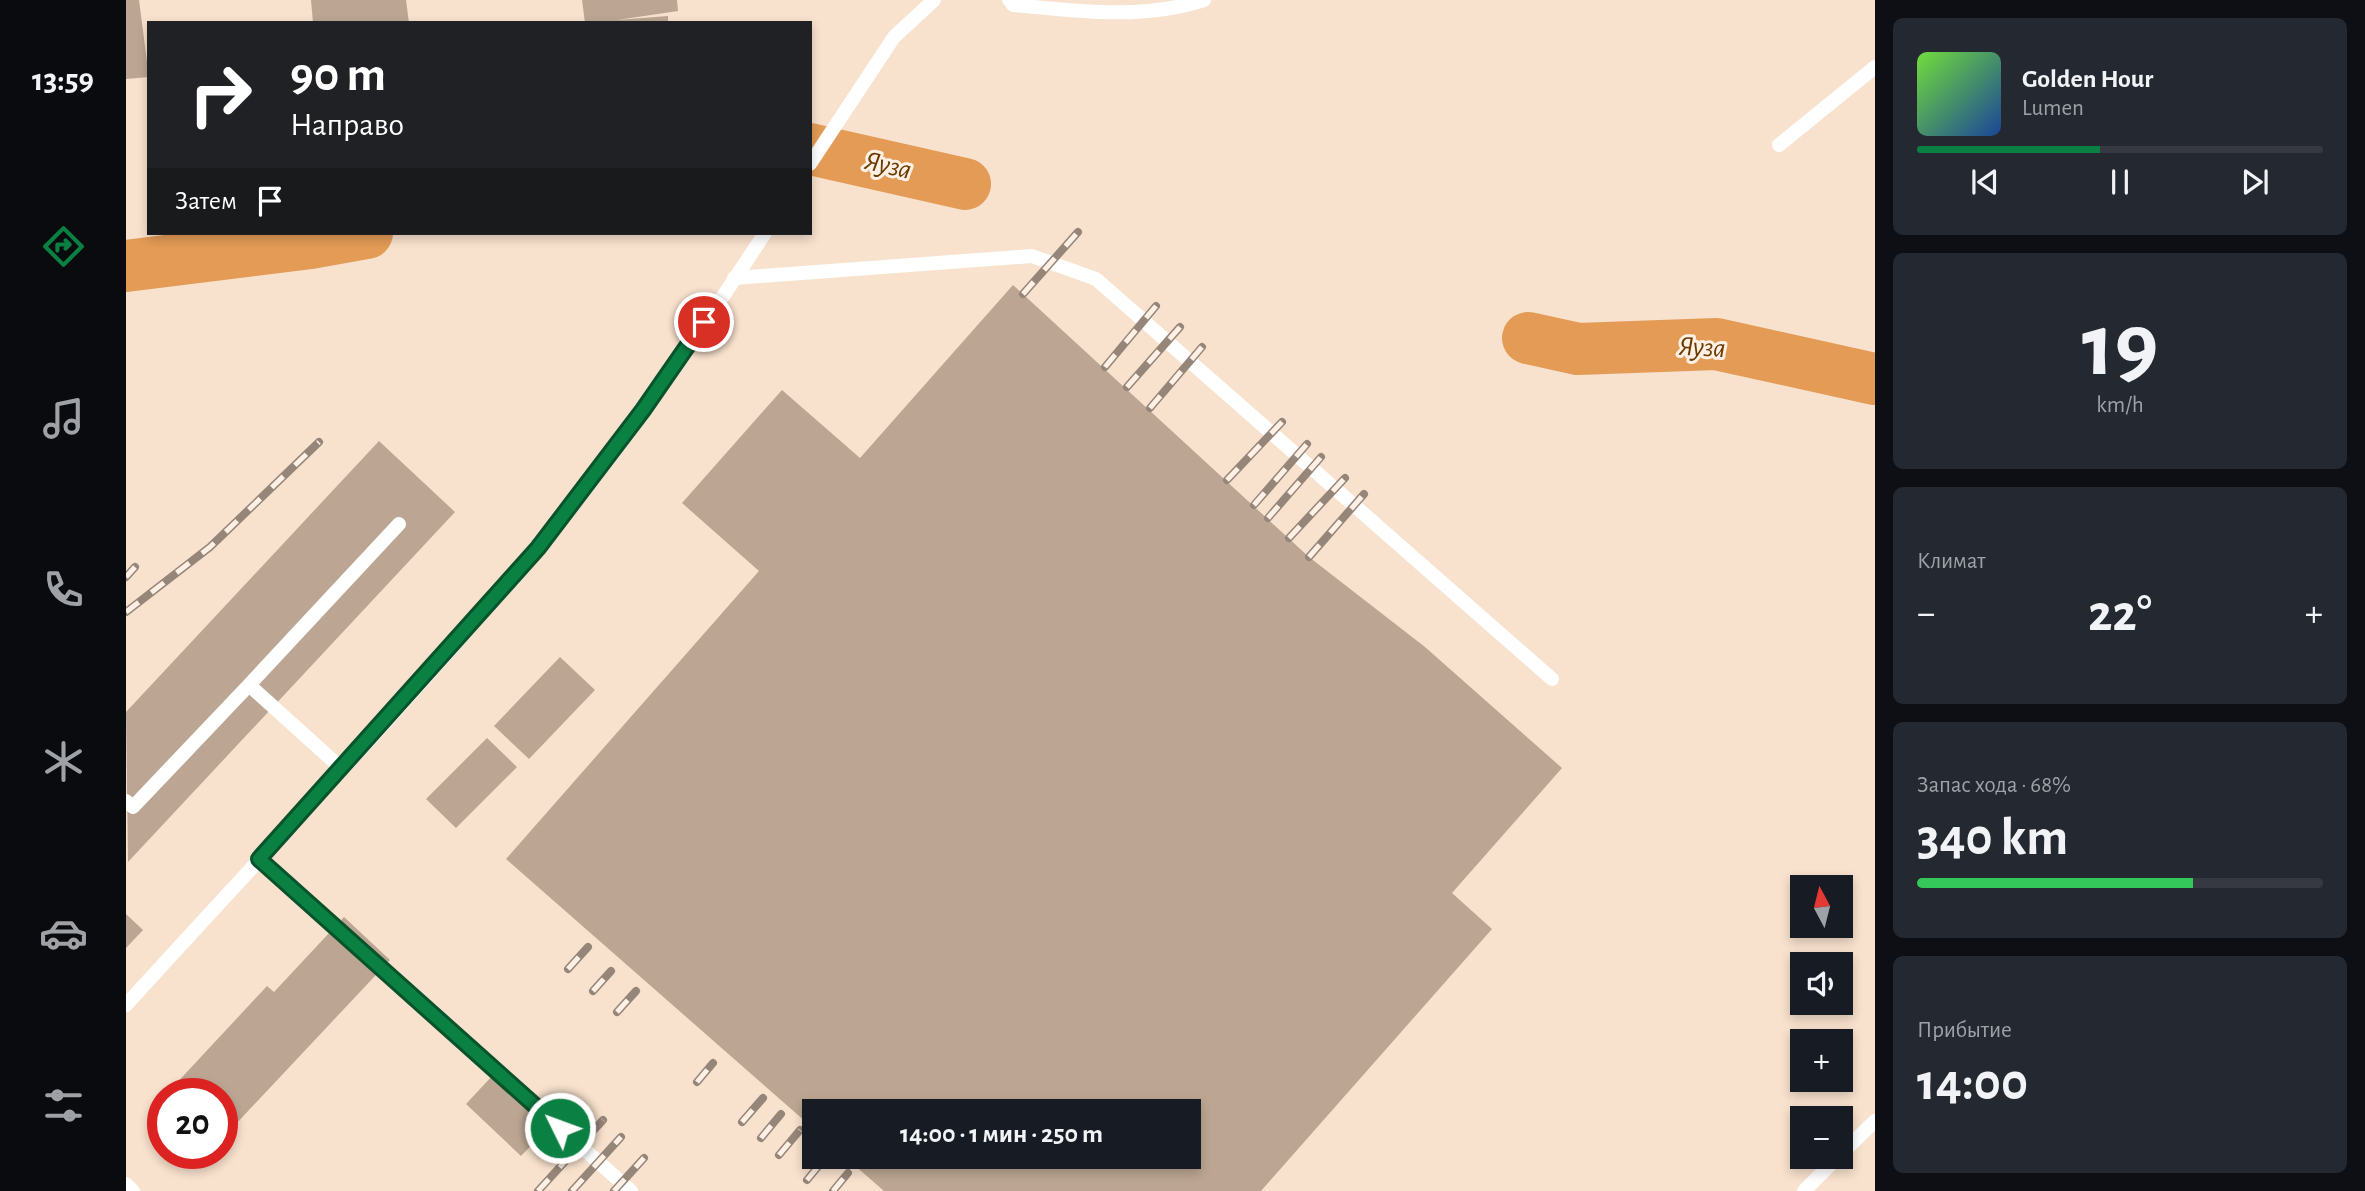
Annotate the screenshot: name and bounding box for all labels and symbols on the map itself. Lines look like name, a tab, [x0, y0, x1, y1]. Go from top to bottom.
water label: Яуза	[862, 147, 914, 185]
pin	[674, 292, 734, 352]
water label: Яуза	[1678, 333, 1726, 363]
north arrow	[1790, 875, 1853, 938]
speed limit sign: 20	[147, 1078, 238, 1169]
position arrow	[523, 1091, 597, 1165]

